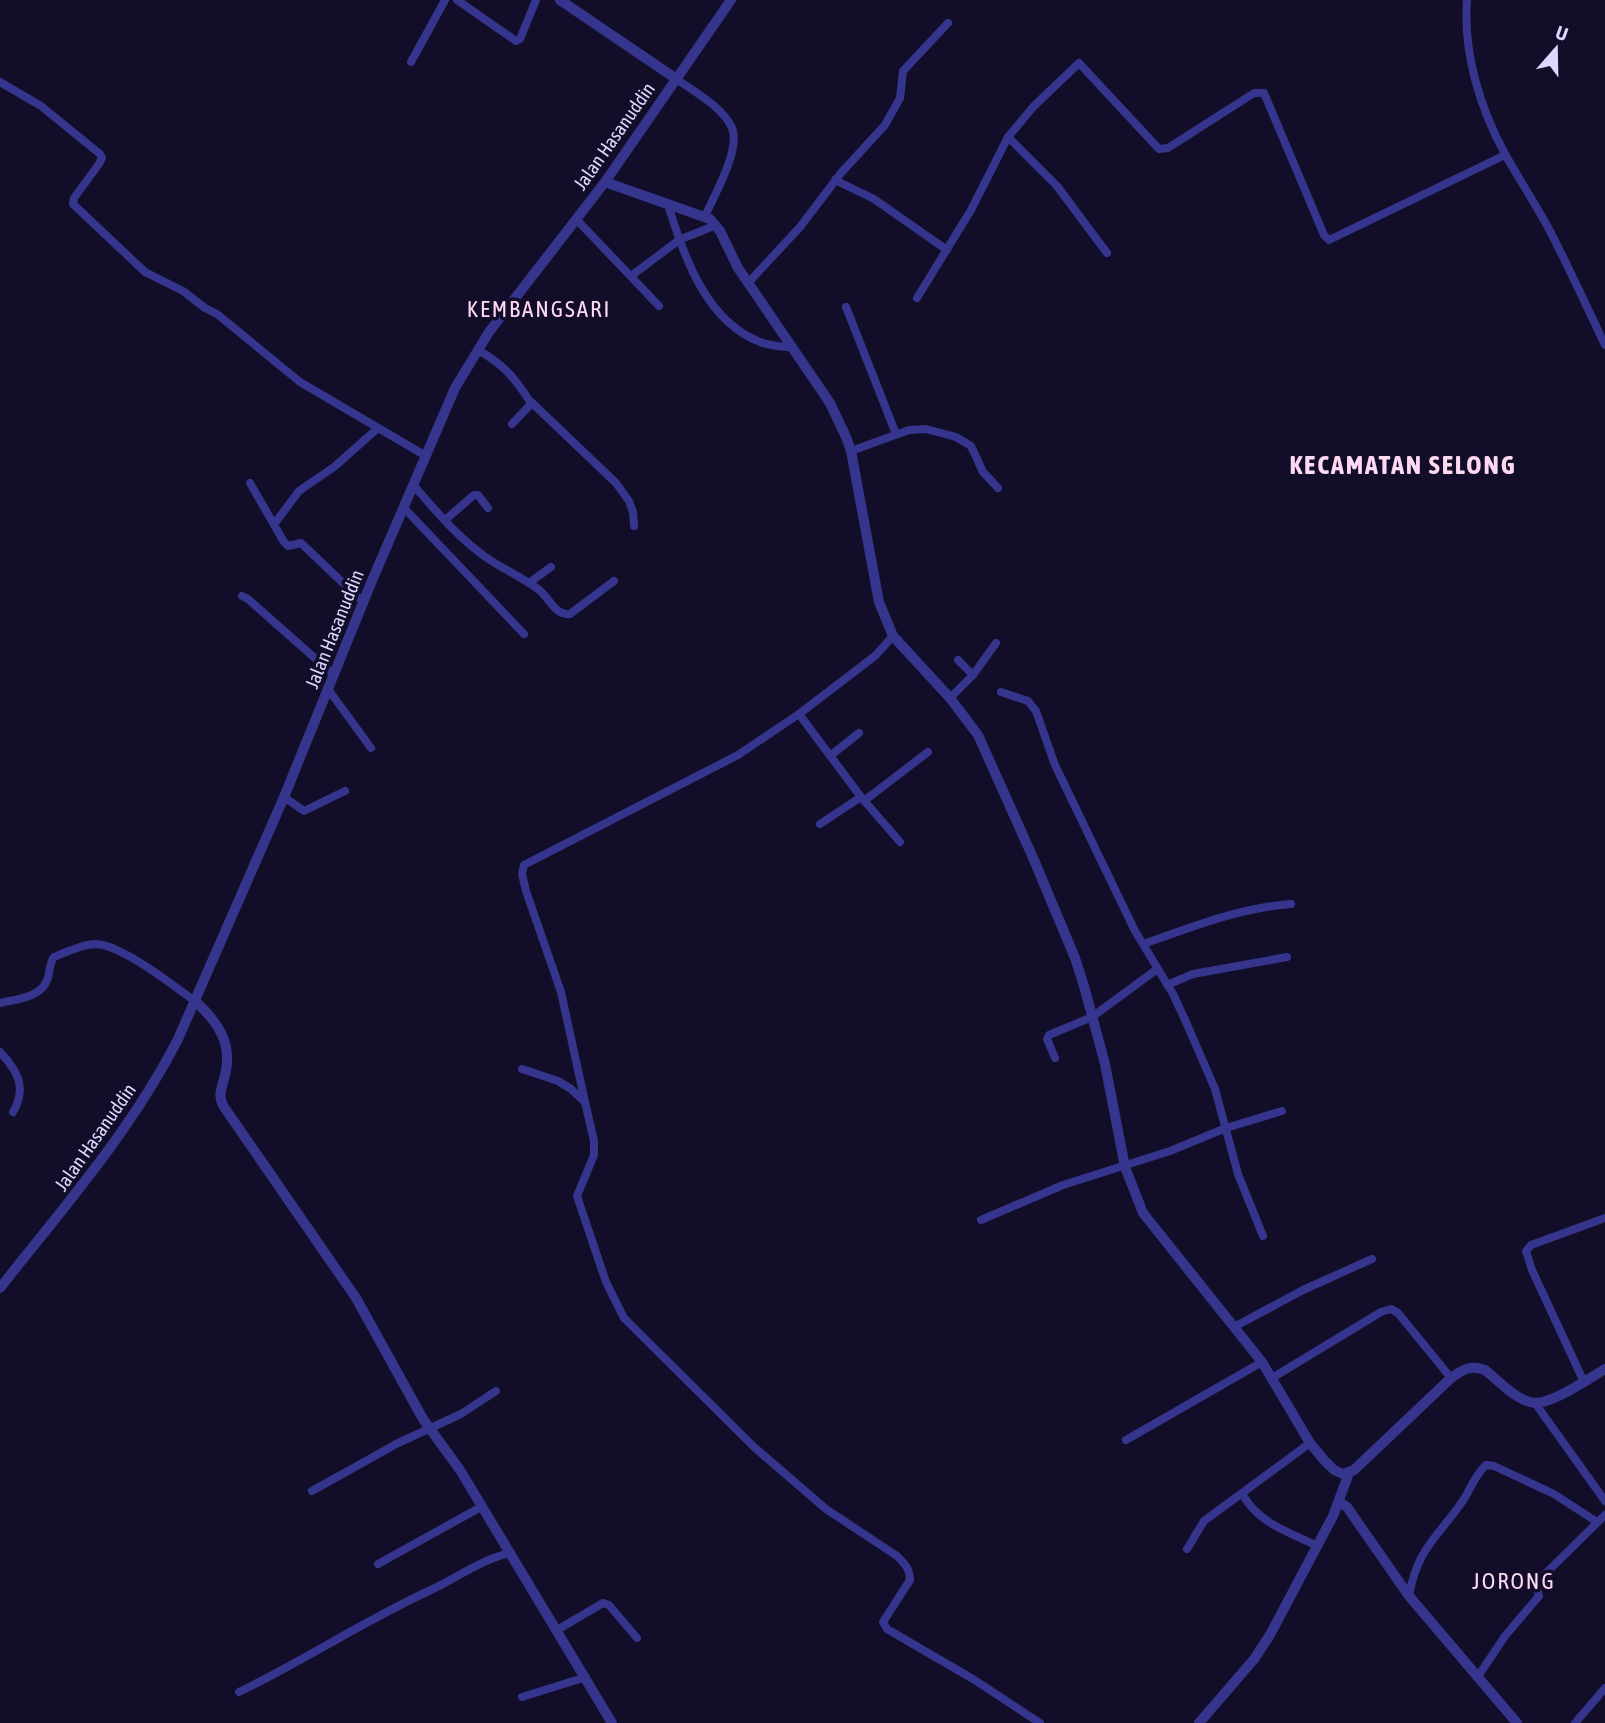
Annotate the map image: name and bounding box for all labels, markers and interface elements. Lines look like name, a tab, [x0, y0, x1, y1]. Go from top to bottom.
north arrow	[1521, 14, 1591, 84]
text: U	[1553, 21, 1571, 45]
street label: Jalan Hasanuddin	[569, 78, 659, 194]
district label: KEMBANGSARI	[467, 296, 611, 322]
district label: KECAMATAN SELONG	[1289, 450, 1517, 480]
street label: Jalan Hasanuddin	[300, 566, 368, 692]
street label: Jalan Hasanuddin	[50, 1079, 140, 1195]
district label: JORONG	[1472, 1568, 1556, 1594]

